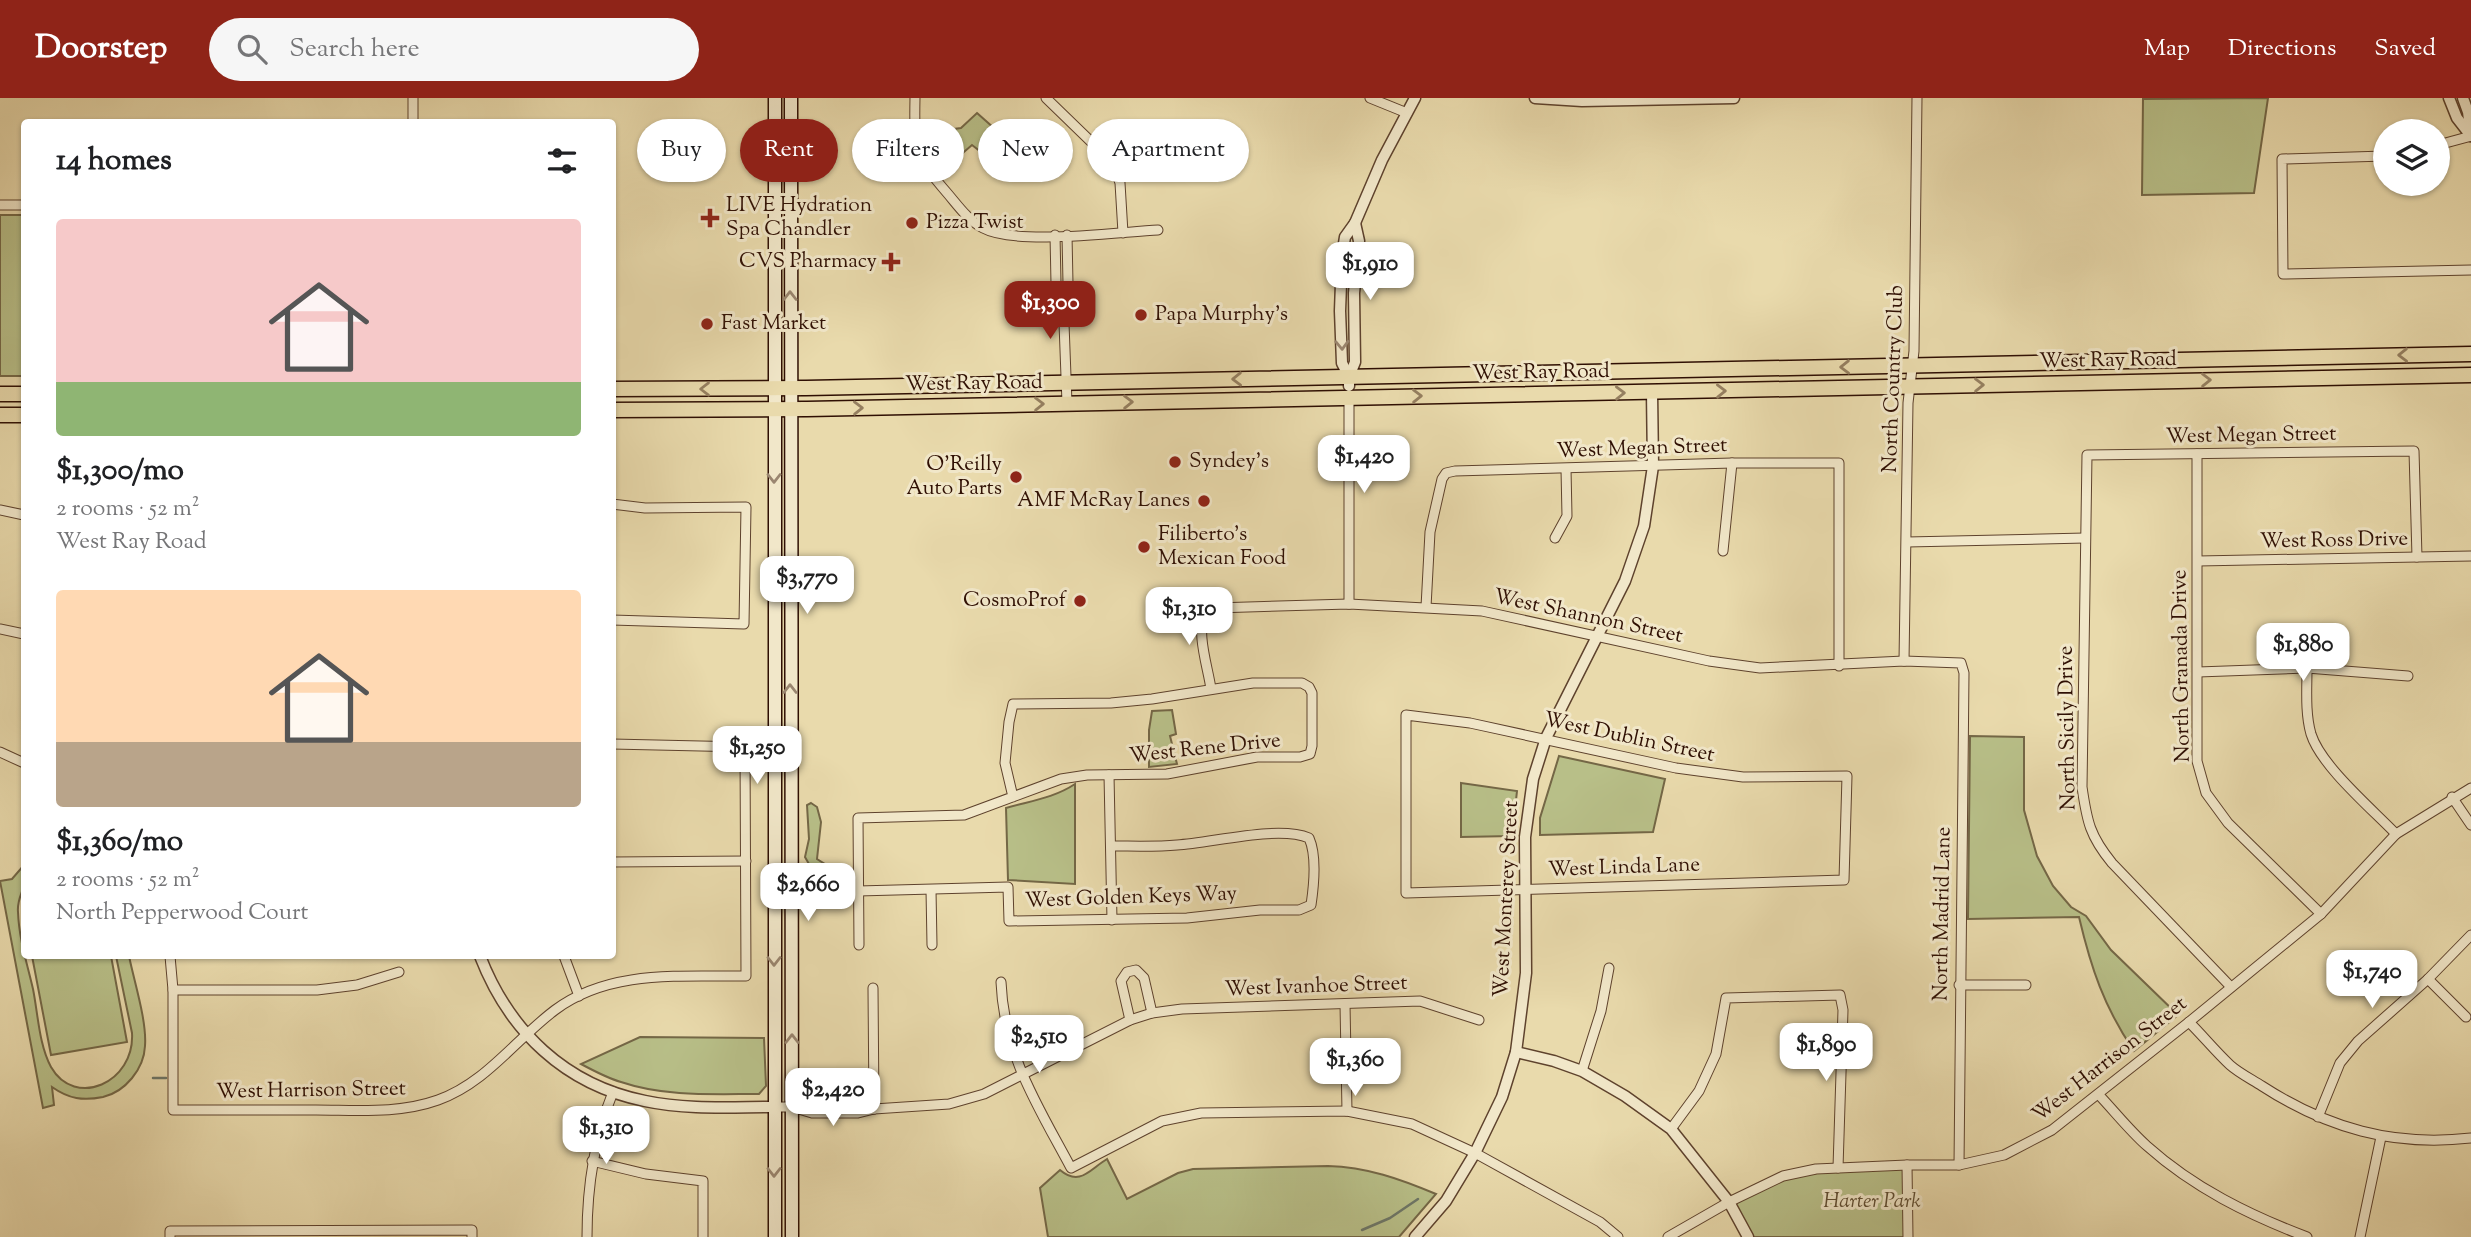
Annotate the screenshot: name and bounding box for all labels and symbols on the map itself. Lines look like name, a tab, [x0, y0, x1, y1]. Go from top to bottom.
place label: LIVE Hydration Spa Chandler	[726, 191, 872, 245]
marker: LIVE Hydration Spa Chandler	[700, 208, 720, 228]
place label: Pizza Twist	[926, 208, 1024, 238]
marker: Pizza Twist	[904, 215, 920, 231]
pin: $1,910	[1313, 242, 1427, 302]
place label: CVS Pharmacy	[739, 247, 878, 277]
marker: CVS Pharmacy	[883, 254, 899, 270]
pin: $1,300	[993, 282, 1107, 341]
street label: North Country Club	[1876, 285, 1912, 473]
one-way arrow	[782, 290, 798, 300]
place label: Papa Murphy's	[1155, 300, 1288, 330]
marker: Papa Murphy's	[1133, 307, 1149, 323]
place label: Fast Market	[721, 309, 826, 339]
marker: Fast Market	[699, 316, 715, 332]
one-way arrow	[1334, 339, 1349, 350]
street label: West Ray Road	[2039, 345, 2177, 377]
one-way arrow	[2397, 347, 2408, 363]
street label: West Ray Road	[1472, 357, 1610, 389]
one-way arrow	[1839, 359, 1849, 375]
street label: West Ray Road	[905, 368, 1043, 400]
one-way arrow	[1232, 372, 1243, 387]
one-way arrow	[2201, 372, 2212, 388]
one-way arrow	[1974, 377, 1984, 393]
one-way arrow	[700, 381, 710, 397]
one-way arrow	[1715, 383, 1726, 398]
one-way arrow	[1615, 385, 1626, 400]
one-way arrow	[1411, 389, 1422, 404]
one-way arrow	[1123, 394, 1134, 410]
one-way arrow	[1035, 396, 1045, 412]
one-way arrow	[853, 400, 864, 416]
street label: West Megan Street	[2165, 420, 2337, 452]
street label: West Megan Street	[1556, 431, 1728, 467]
pin: $1,420	[1307, 436, 1421, 495]
place label: Syndey's	[1189, 447, 1269, 477]
place label: O'Reilly Auto Parts	[906, 450, 1003, 504]
marker: Syndey's	[1167, 454, 1183, 470]
marker: O'Reilly Auto Parts	[1008, 469, 1024, 485]
one-way arrow	[766, 473, 782, 483]
place label: AMF McRay Lanes	[1017, 486, 1190, 516]
marker: AMF McRay Lanes	[1196, 493, 1212, 509]
place label: Filiberto’s Mexican Food	[1158, 520, 1286, 574]
street label: West Ross Drive	[2260, 525, 2408, 557]
marker: Filiberto’s Mexican Food	[1136, 539, 1152, 555]
pin: $3,770	[750, 556, 864, 616]
street label: North Granada Drive	[2165, 569, 2199, 763]
street label: West Shannon Street	[1491, 582, 1685, 652]
place label: CosmoProf	[963, 586, 1068, 616]
pin: $1,310	[1132, 588, 1246, 647]
marker: CosmoProf	[1072, 593, 1088, 609]
pin: $1,880	[2246, 624, 2360, 683]
street label: North Sicily Drive	[2052, 645, 2084, 811]
one-way arrow	[782, 683, 798, 694]
street label: West Dublin Street	[1541, 705, 1717, 771]
pin: $1,250	[700, 726, 814, 786]
street label: West Rene Drive	[1128, 726, 1282, 772]
street label: West Monterey Street	[1487, 800, 1527, 998]
street label: North Madrid Lane	[1926, 826, 1960, 1002]
street label: West Linda Lane	[1547, 850, 1701, 886]
pin: $2,660	[751, 864, 865, 923]
street label: West Golden Keys Way	[1024, 879, 1238, 917]
pin: $1,740	[2315, 950, 2429, 1010]
one-way arrow	[766, 956, 782, 967]
street label: West Ivanhoe Street	[1224, 969, 1408, 1005]
street label: West Harrison Street	[2026, 990, 2194, 1130]
pin: $2,510	[982, 1016, 1096, 1075]
pin: $1,890	[1769, 1024, 1883, 1083]
one-way arrow	[784, 1033, 799, 1044]
pin: $1,360	[1298, 1038, 1412, 1098]
pin: $2,420	[776, 1068, 890, 1128]
street label: West Harrison Street	[216, 1074, 406, 1108]
pin: $1,310	[549, 1107, 663, 1166]
one-way arrow	[766, 1167, 782, 1178]
park label: Harter Park	[1823, 1187, 1921, 1217]

